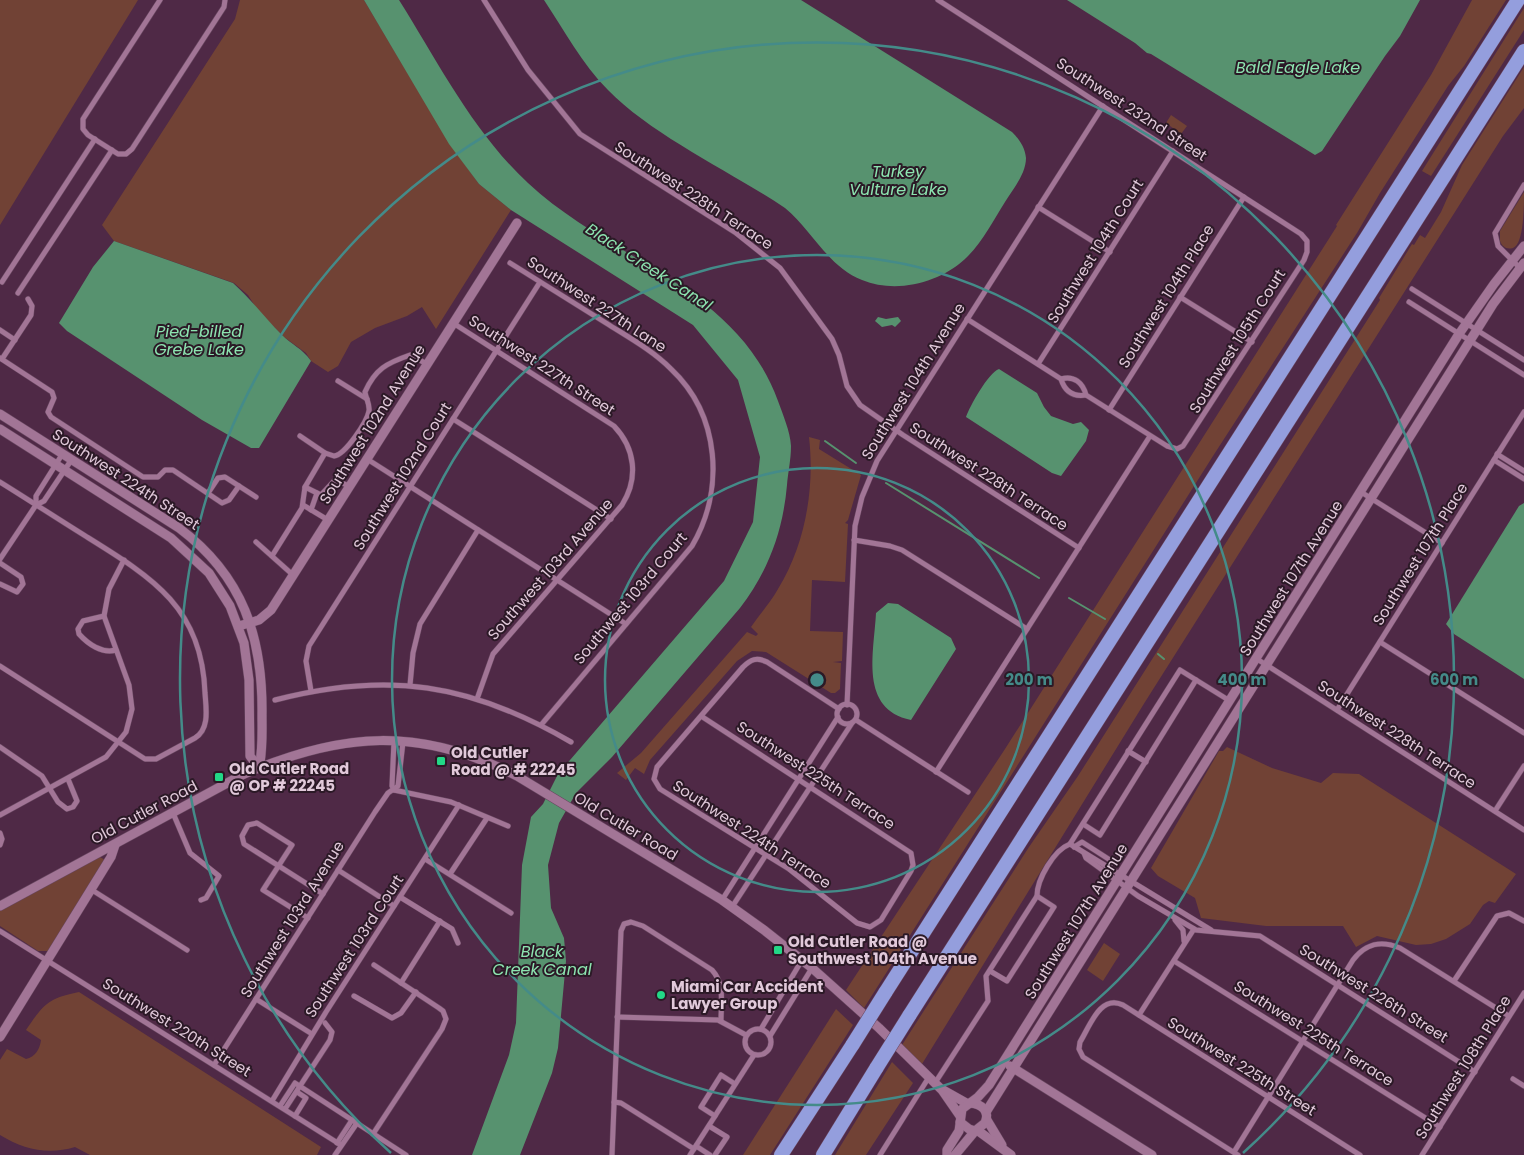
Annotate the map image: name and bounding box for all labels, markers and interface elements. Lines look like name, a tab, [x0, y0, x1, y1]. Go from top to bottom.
street label: Southwest 232nd Street	[1053, 52, 1211, 166]
water label: Bald Eagle Lake	[1236, 56, 1360, 79]
street label: Southwest 228th Terrace	[611, 136, 777, 254]
water label: Turkey Vulture Lake	[849, 160, 947, 201]
street label: Southwest 104th Court	[1042, 175, 1148, 327]
water label: Black Creek Canal	[581, 217, 717, 317]
street label: Southwest 104th Place	[1113, 220, 1219, 372]
street label: Southwest 227th Lane	[523, 251, 671, 357]
street label: Southwest 105th Court	[1184, 265, 1290, 417]
street label: Southwest 104th Avenue	[856, 299, 970, 463]
street label: Southwest 227th Street	[465, 310, 619, 420]
water label: Pied-billed Grebe Lake	[154, 320, 244, 361]
street label: Southwest 102nd Avenue	[314, 340, 430, 508]
street label: Southwest 102nd Court	[348, 398, 456, 554]
street label: Southwest 228th Terrace	[906, 417, 1072, 535]
street label: Southwest 224th Street	[48, 423, 204, 535]
street label: Southwest 107th Place	[1368, 479, 1472, 629]
street label: Southwest 103rd Avenue	[483, 494, 617, 644]
street label: Southwest 107th Avenue	[1234, 496, 1348, 660]
street label: Southwest 103rd Court	[568, 527, 692, 669]
text: 200 m	[1005, 669, 1053, 690]
text: 400 m	[1218, 669, 1267, 690]
text: 600 m	[1430, 669, 1478, 690]
centre of rings	[808, 671, 826, 689]
street label: Southwest 228th Terrace	[1314, 675, 1480, 793]
street label: Southwest 225th Terrace	[733, 716, 899, 834]
place label: Old Cutler Road @ # 22245	[451, 742, 576, 780]
marker: Old Cutler Road @ # 22245	[435, 755, 447, 767]
place label: Old Cutler Road @ OP # 22245	[229, 758, 349, 796]
marker: Old Cutler Road @ OP # 22245	[213, 771, 225, 783]
street label: Old Cutler Road	[87, 775, 201, 849]
street label: Southwest 224th Terrace	[669, 775, 835, 893]
street label: Old Cutler Road	[570, 787, 682, 865]
street label: Southwest 103rd Avenue	[235, 837, 349, 1001]
street label: Southwest 107th Avenue	[1019, 839, 1133, 1003]
street label: Southwest 103rd Court	[300, 870, 408, 1022]
place label: Old Cutler Road @ Southwest 104th Avenue	[788, 931, 977, 969]
street label: Southwest 226th Street	[1296, 939, 1452, 1047]
water label: Black Creek Canal	[492, 940, 592, 981]
marker: Old Cutler Road @ Southwest 104th Avenue	[772, 944, 784, 956]
street label: Southwest 220th Street	[99, 973, 255, 1081]
street label: Southwest 225th Terrace	[1230, 975, 1398, 1091]
place label: Miami Car Accident Lawyer Group	[671, 976, 823, 1014]
marker: Miami Car Accident Lawyer Group	[655, 989, 667, 1001]
street label: Southwest 108th Place	[1410, 991, 1516, 1143]
street label: Southwest 225th Street	[1164, 1012, 1320, 1120]

